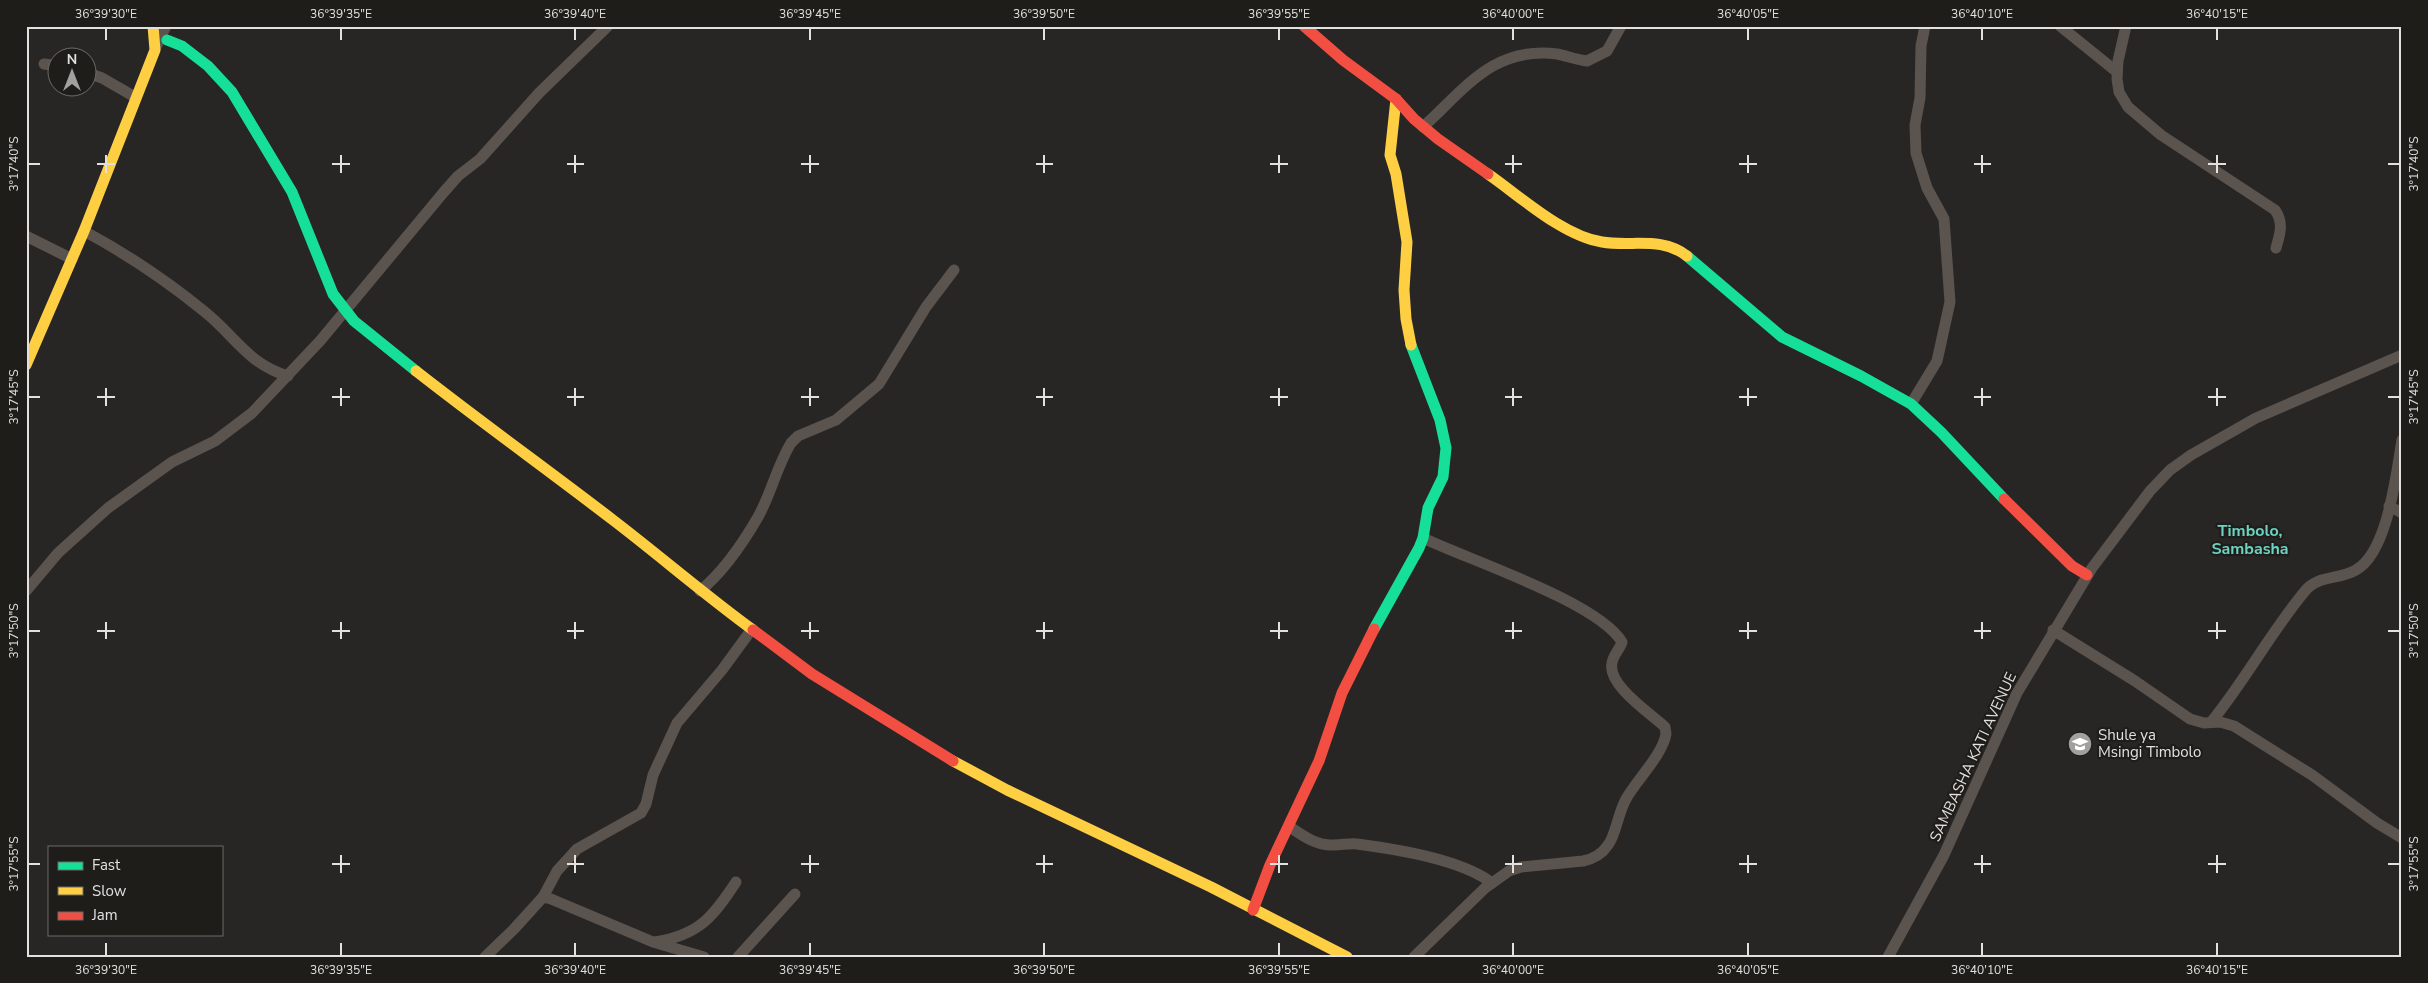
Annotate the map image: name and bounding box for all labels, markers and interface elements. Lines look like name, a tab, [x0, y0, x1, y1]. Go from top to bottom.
text: 36°39'30"E	[75, 6, 137, 22]
text: 36°39'35"E	[310, 6, 372, 22]
text: 36°39'40"E	[544, 6, 606, 22]
text: 36°39'45"E	[779, 6, 841, 22]
text: 36°39'50"E	[1013, 6, 1075, 22]
text: 36°39'55"E	[1248, 6, 1310, 22]
text: 36°40'00"E	[1482, 6, 1544, 22]
text: 36°40'05"E	[1717, 6, 1779, 22]
text: 36°40'10"E	[1951, 6, 2013, 22]
text: 36°40'15"E	[2186, 6, 2248, 22]
north arrow	[48, 48, 98, 98]
text: N	[67, 50, 77, 69]
text: 3°17'40"S	[6, 136, 22, 192]
text: 3°17'40"S	[2406, 136, 2422, 192]
text: 3°17'45"S	[6, 369, 22, 425]
text: 3°17'45"S	[2406, 369, 2422, 425]
district label: Timbolo, Sambasha	[2211, 520, 2289, 560]
text: 3°17'50"S	[6, 603, 22, 659]
text: 3°17'50"S	[2406, 603, 2422, 659]
street label: SAMBASHA KATI AVENUE	[1925, 669, 2021, 845]
place label: Shule ya Msingi Timbolo	[2098, 725, 2201, 762]
school or university icon: Shule ya Msingi Timbolo	[2067, 731, 2093, 757]
text: 3°17'55"S	[6, 836, 22, 892]
text: 3°17'55"S	[2406, 836, 2422, 892]
legend	[48, 846, 222, 936]
text: Fast	[92, 855, 121, 875]
text: Slow	[92, 881, 127, 901]
text: Jam	[91, 905, 118, 925]
text: 36°39'30"E	[75, 962, 137, 978]
text: 36°39'35"E	[310, 962, 372, 978]
text: 36°39'40"E	[544, 962, 606, 978]
text: 36°39'45"E	[779, 962, 841, 978]
text: 36°39'50"E	[1013, 962, 1075, 978]
text: 36°39'55"E	[1248, 962, 1310, 978]
text: 36°40'00"E	[1482, 962, 1544, 978]
text: 36°40'05"E	[1717, 962, 1779, 978]
text: 36°40'10"E	[1951, 962, 2013, 978]
text: 36°40'15"E	[2186, 962, 2248, 978]

